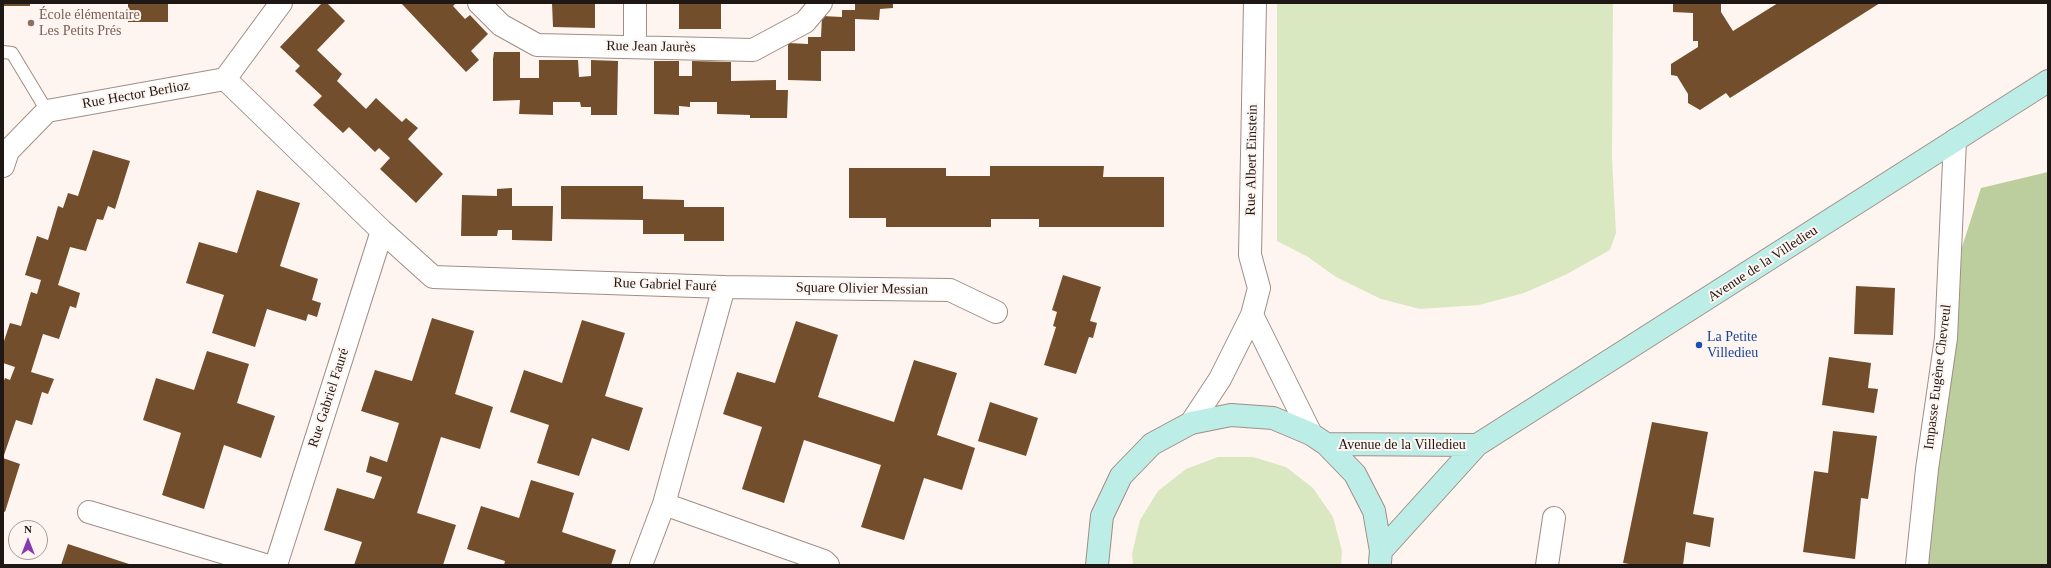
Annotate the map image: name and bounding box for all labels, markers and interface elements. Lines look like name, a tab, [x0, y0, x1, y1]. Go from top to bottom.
place label: École élémentaire Les Petits Prés	[39, 7, 140, 40]
marker: École élémentaire Les Petits Prés	[26, 18, 36, 28]
street label: Rue Jean Jaurès	[606, 38, 696, 56]
street label: Rue Hector Berlioz	[81, 77, 191, 113]
street label: Rue Albert Einstein	[1243, 104, 1261, 216]
street label: Avenue de la Villedieu	[1705, 222, 1821, 306]
street label: Rue Gabriel Fauré	[613, 275, 717, 295]
street label: Square Olivier Messian	[796, 279, 928, 299]
street label: Impasse Eugène Chevreul	[1921, 303, 1955, 451]
place label: La Petite Villedieu	[1707, 329, 1758, 362]
marker: La Petite Villedieu	[1694, 340, 1704, 350]
street label: Rue Gabriel Fauré	[305, 346, 353, 450]
street label: Avenue de la Villedieu	[1338, 437, 1466, 453]
north arrow	[8, 520, 48, 560]
text: N	[24, 523, 32, 535]

